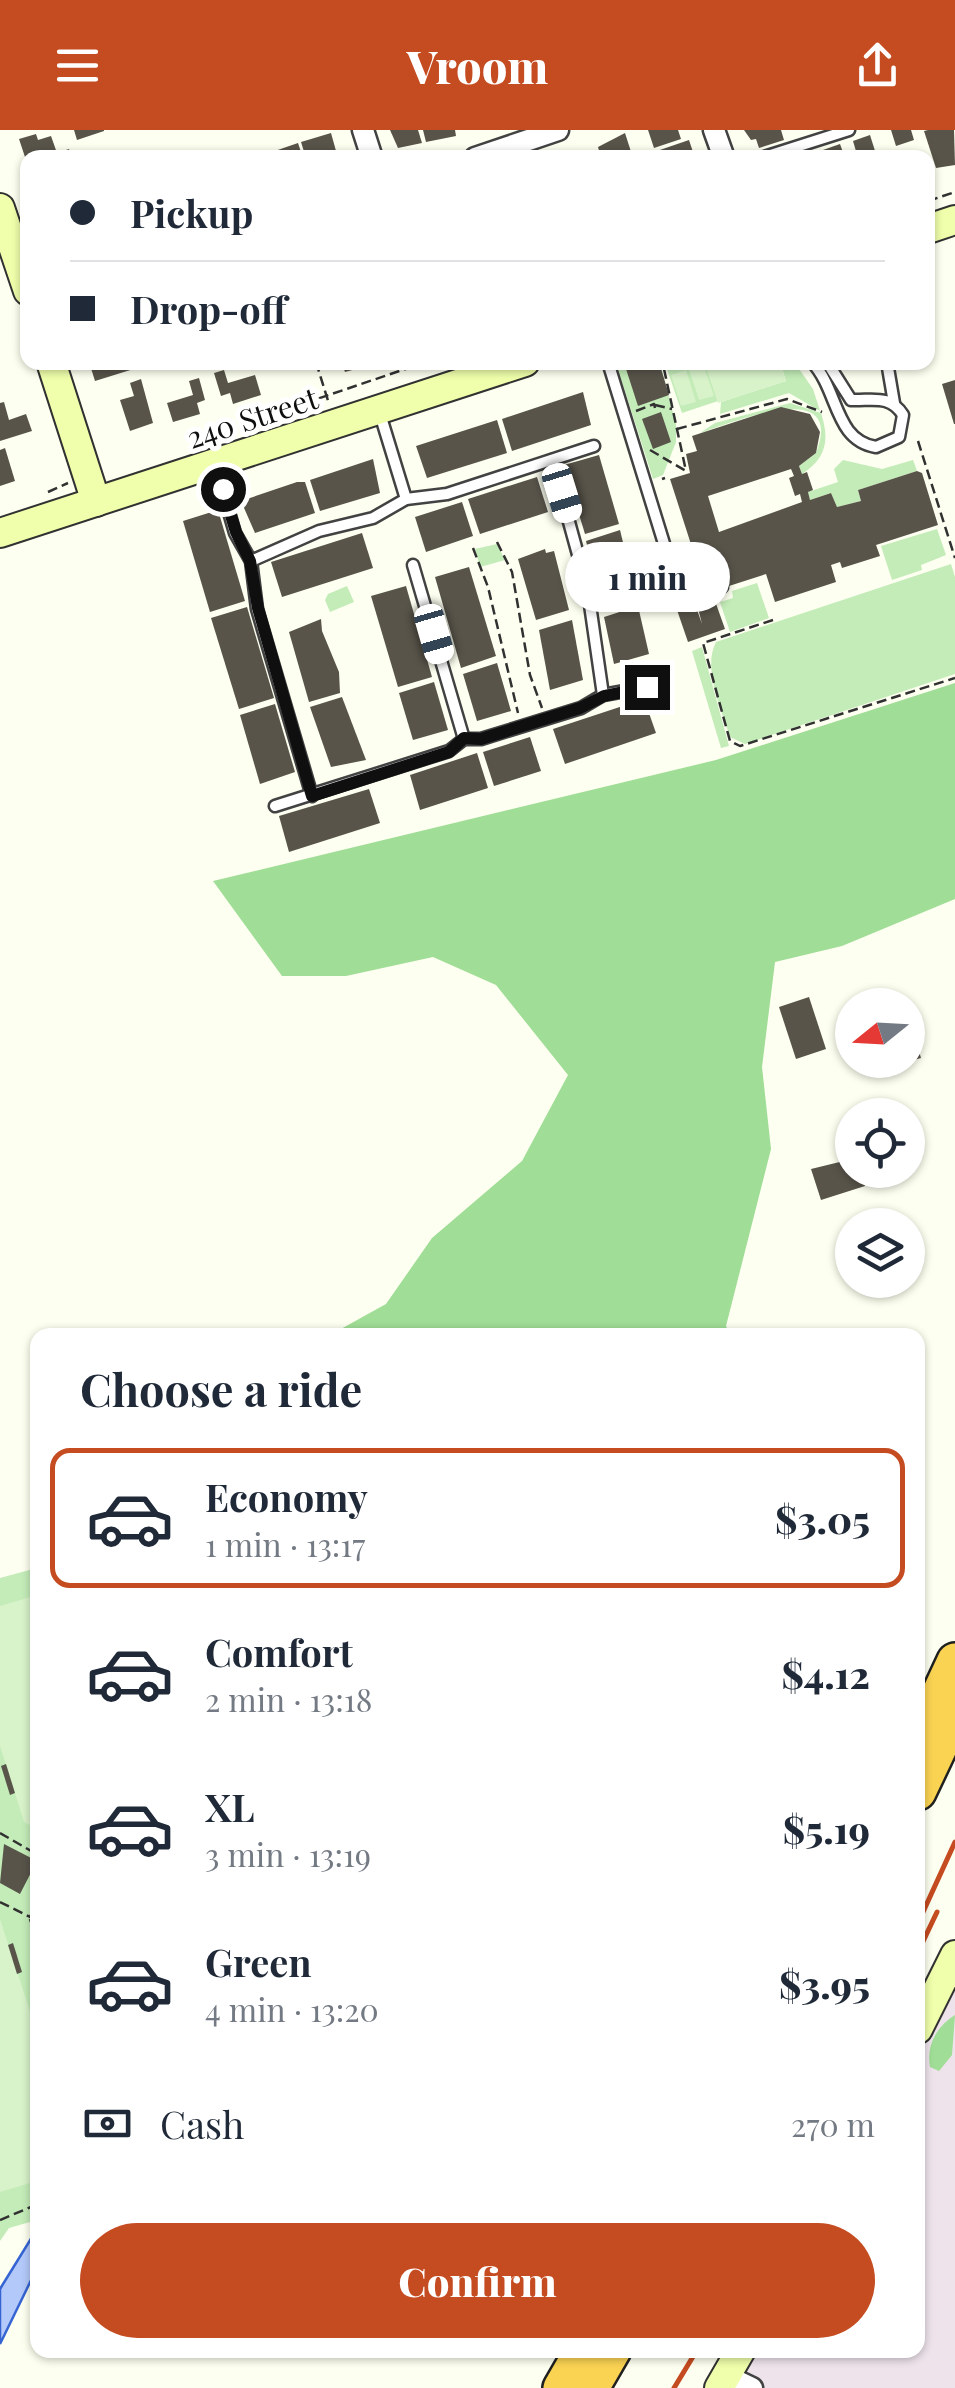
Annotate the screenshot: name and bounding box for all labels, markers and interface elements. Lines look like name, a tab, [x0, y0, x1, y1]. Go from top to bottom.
text: Vroom	[407, 35, 548, 95]
icon: menu	[50, 38, 105, 93]
icon: share	[850, 38, 905, 93]
text: Pickup	[130, 187, 253, 238]
text: Drop-off	[130, 283, 287, 334]
street label: 240 Street	[182, 377, 323, 457]
car	[539, 460, 585, 526]
route start	[201, 467, 246, 512]
callout: 1 min	[564, 542, 730, 612]
text: 1 min	[608, 555, 687, 598]
car	[411, 601, 457, 667]
route end	[625, 665, 670, 710]
north arrow	[835, 988, 925, 1078]
map controls	[835, 988, 925, 1298]
button: locate	[835, 1098, 925, 1188]
button: layers	[835, 1208, 925, 1298]
text: Choose a ride	[80, 1358, 362, 1418]
text: Economy	[205, 1471, 368, 1522]
icon: car	[85, 1473, 175, 1563]
text: $3.05	[775, 1493, 870, 1544]
text: 1 min · 13:17	[205, 1522, 365, 1565]
text: Comfort	[205, 1626, 353, 1677]
icon: car	[85, 1628, 175, 1718]
text: $4.12	[781, 1648, 870, 1699]
text: 2 min · 13:18	[205, 1677, 372, 1720]
text: XL	[205, 1781, 254, 1832]
icon: car	[85, 1783, 175, 1873]
text: $5.19	[783, 1803, 870, 1854]
text: 3 min · 13:19	[205, 1832, 371, 1875]
text: Green	[205, 1936, 312, 1987]
icon: car	[85, 1938, 175, 2028]
text: $3.95	[779, 1958, 870, 2009]
text: 4 min · 13:20	[205, 1987, 379, 2030]
icon: cash	[80, 2096, 135, 2151]
text: Cash	[160, 2098, 244, 2149]
text: 270 m	[791, 2102, 875, 2145]
button: Confirm	[80, 2223, 875, 2338]

